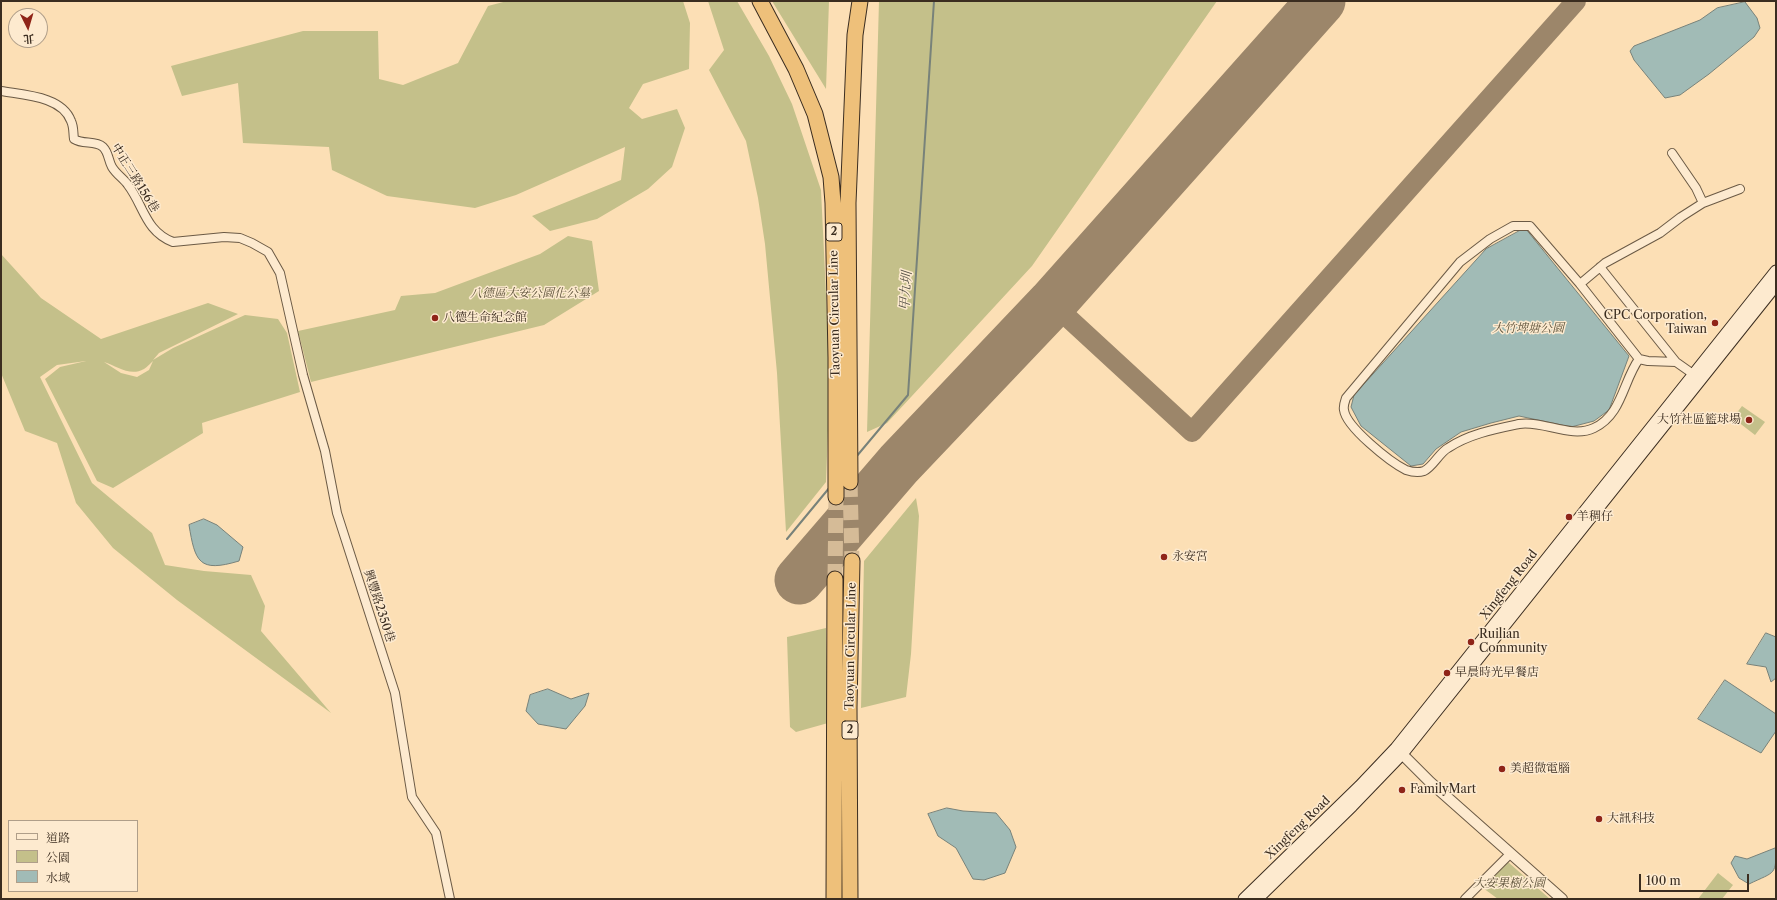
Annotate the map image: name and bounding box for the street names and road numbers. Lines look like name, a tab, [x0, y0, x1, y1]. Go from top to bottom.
street label: 中正三路156巷	[108, 141, 162, 215]
road number: 2	[826, 223, 842, 241]
street label: Taoyuan Circular Line	[827, 250, 843, 378]
street label: Xingfeng Road	[1477, 547, 1541, 623]
street label: 興豐路2350巷	[360, 568, 398, 644]
street label: Taoyuan Circular Line	[843, 582, 859, 710]
road number: 2	[842, 721, 858, 739]
street label: Xingfeng Road	[1263, 793, 1333, 863]

